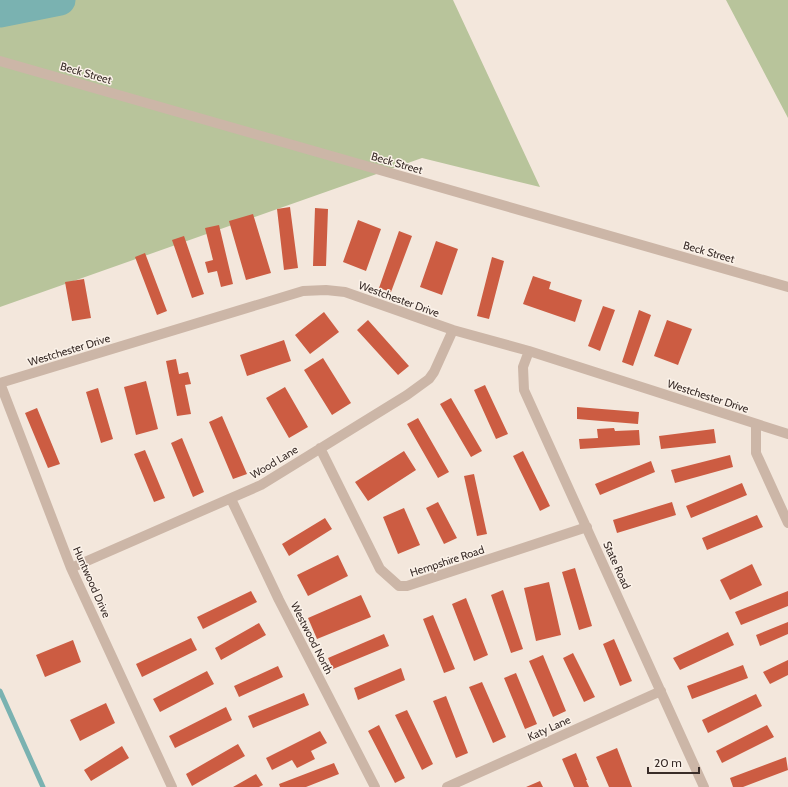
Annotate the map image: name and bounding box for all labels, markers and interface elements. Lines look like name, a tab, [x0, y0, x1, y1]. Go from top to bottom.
street label: Beck Street	[59, 59, 114, 87]
street label: Beck Street	[370, 149, 425, 177]
street label: Beck Street	[682, 238, 737, 266]
street label: Westchester Drive	[357, 278, 442, 320]
street label: Westchester Drive	[26, 331, 112, 369]
street label: Westchester Drive	[665, 376, 751, 416]
street label: Wood Lane	[248, 442, 301, 482]
street label: State Road	[600, 539, 634, 591]
street label: Hempshire Road	[408, 542, 486, 580]
street label: Huntwood Drive	[70, 544, 114, 620]
street label: Westwood North	[288, 600, 336, 677]
street label: Katy Lane	[525, 712, 573, 744]
scale bar	[648, 749, 699, 775]
text: 20 m	[654, 755, 682, 770]

